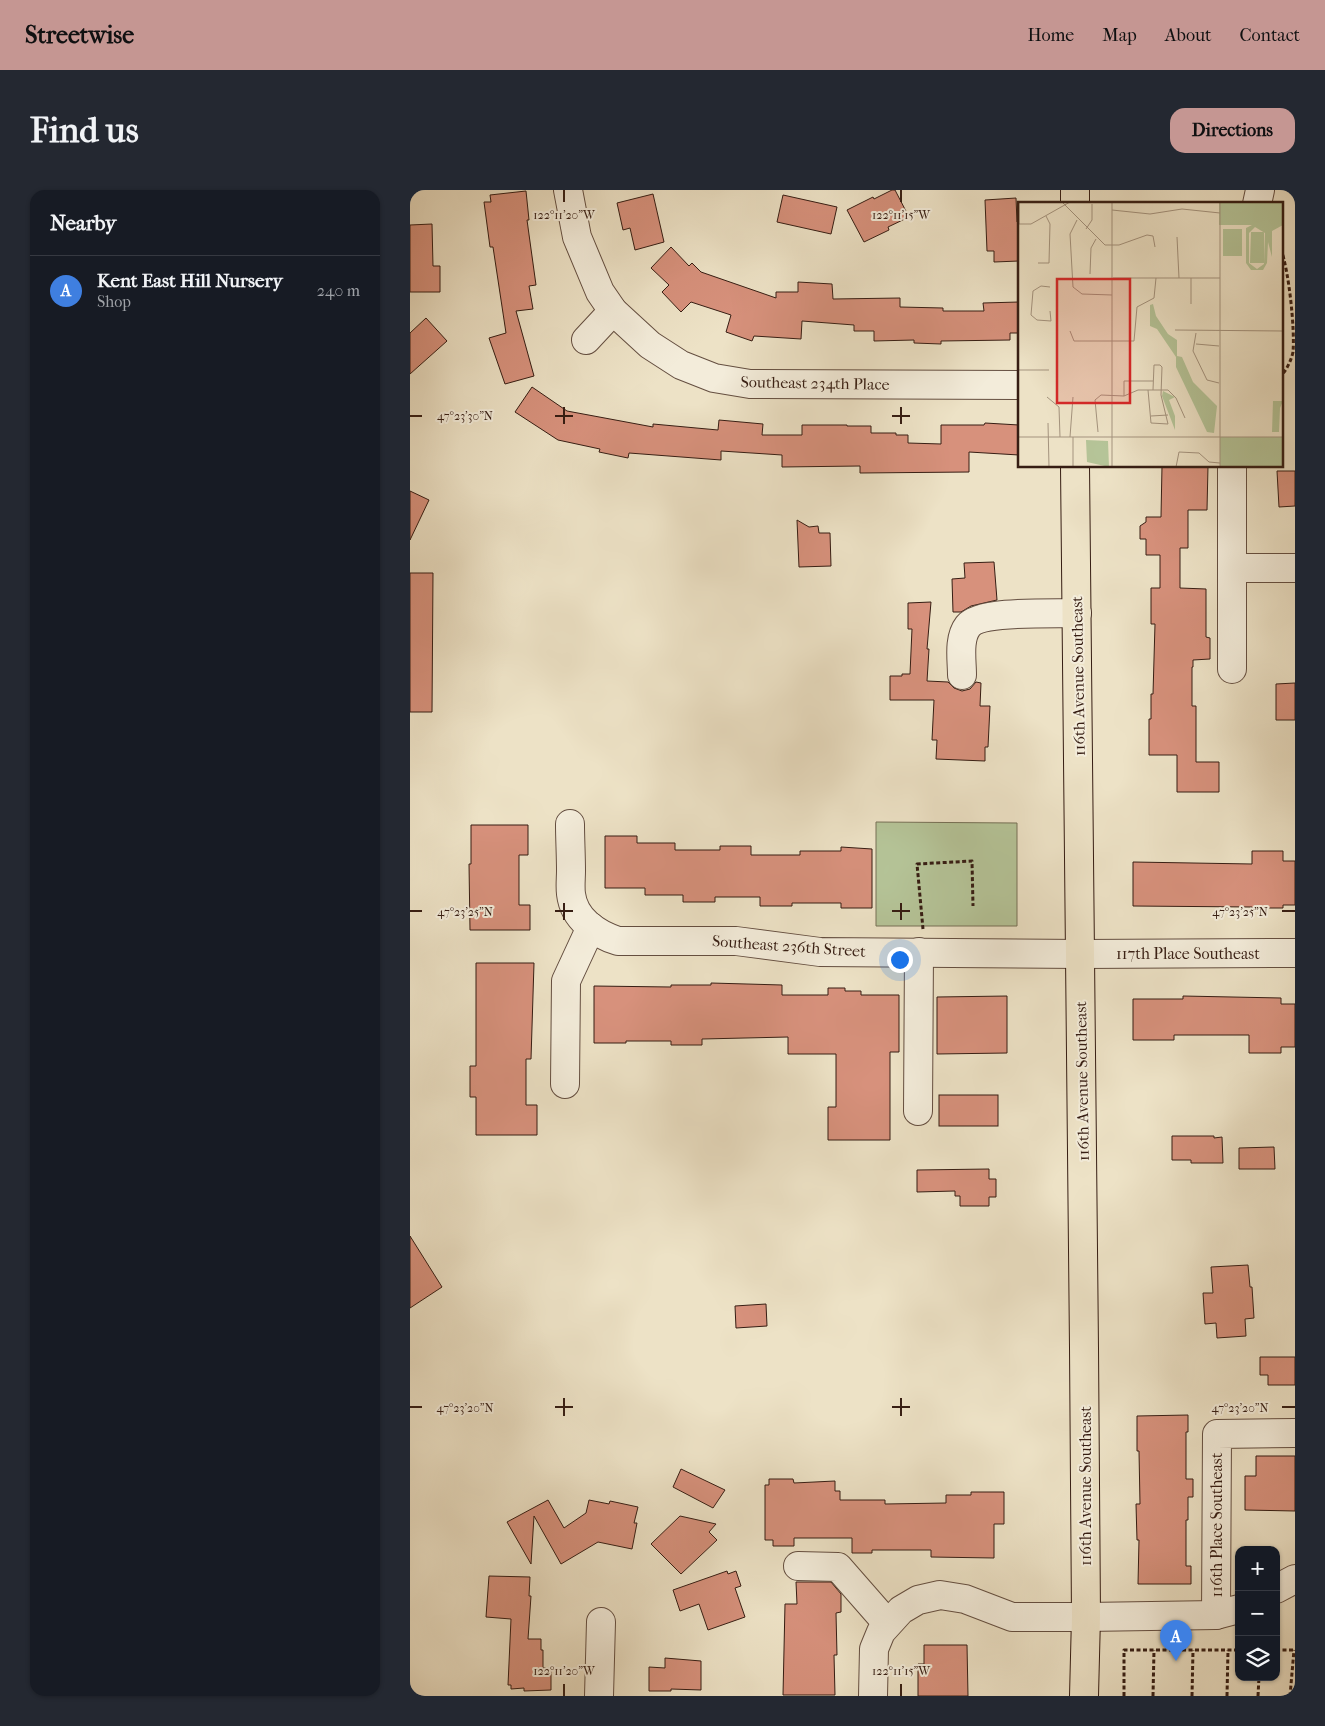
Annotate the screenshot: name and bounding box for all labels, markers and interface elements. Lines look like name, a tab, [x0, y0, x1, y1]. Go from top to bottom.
text: Streetwise	[25, 21, 134, 49]
text: Home	[1027, 25, 1074, 46]
text: Map	[1102, 25, 1137, 46]
text: About	[1165, 25, 1211, 46]
text: Contact	[1239, 25, 1300, 46]
button: Directions	[1170, 108, 1295, 153]
text: Find us	[30, 110, 139, 151]
inset map	[1018, 202, 1282, 468]
text: 122°11'20"W	[533, 208, 596, 222]
text: 122°11'15"W	[872, 208, 931, 222]
text: Nearby	[50, 211, 116, 235]
text: Kent East Hill Nursery	[97, 270, 283, 292]
text: A	[61, 281, 71, 300]
text: 240 m	[317, 281, 360, 300]
text: Shop	[97, 292, 131, 311]
street label: Southeast 234th Place	[740, 372, 890, 394]
text: 47°23'30"N	[437, 409, 493, 423]
street label: 116th Avenue Southeast	[1067, 596, 1089, 756]
text: 47°23'25"N	[437, 905, 493, 919]
text: 47°23'25"N	[1212, 905, 1268, 919]
street label: Southeast 236th Street	[712, 931, 867, 961]
street label: 117th Place Southeast	[1116, 944, 1260, 963]
your location	[887, 947, 913, 973]
street label: 116th Avenue Southeast	[1071, 1001, 1093, 1161]
text: 47°23'20"N	[436, 1401, 494, 1415]
text: 47°23'20"N	[1211, 1401, 1269, 1415]
street label: 116th Avenue Southeast	[1076, 1406, 1095, 1566]
street label: 116th Place Southeast	[1207, 1452, 1226, 1597]
map controls	[1235, 1546, 1280, 1681]
button: +	[1235, 1546, 1280, 1591]
button: −	[1235, 1591, 1280, 1636]
pin: A	[1160, 1620, 1192, 1661]
button: layers	[1235, 1636, 1280, 1681]
text: 122°11'20"W	[533, 1664, 596, 1678]
text: 122°11'15"W	[872, 1664, 931, 1678]

